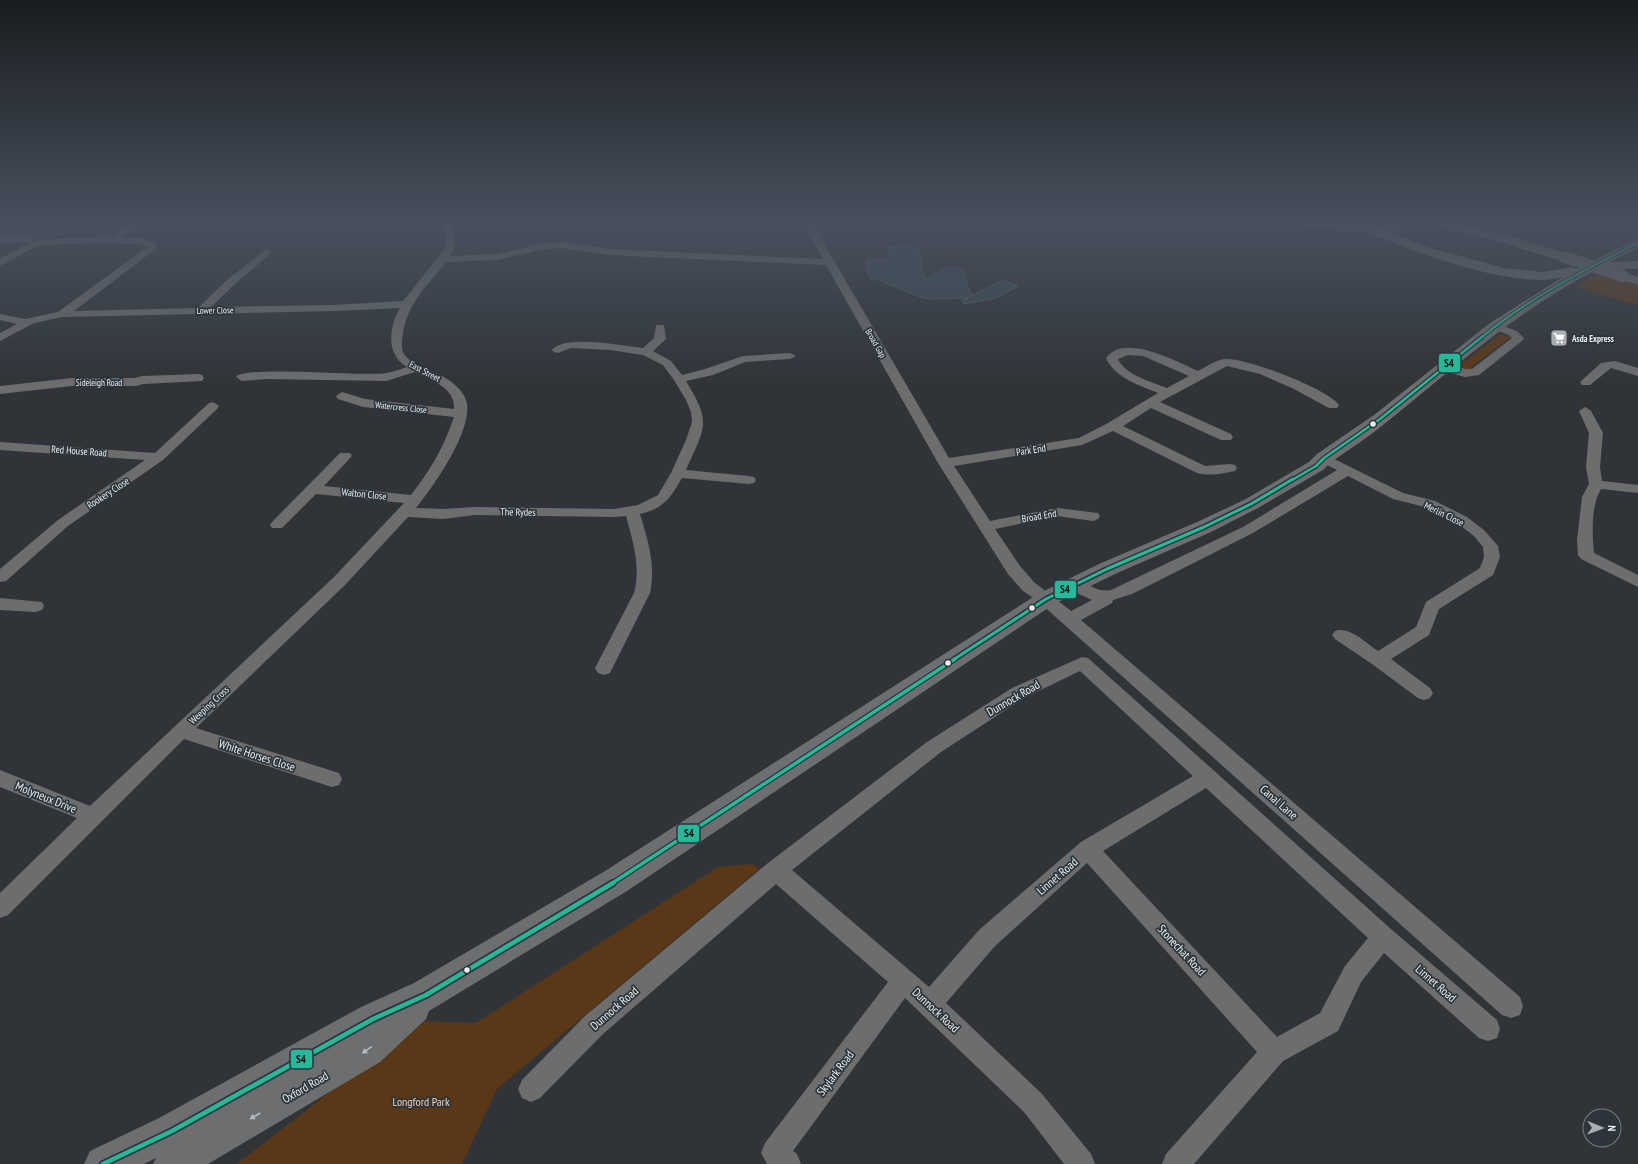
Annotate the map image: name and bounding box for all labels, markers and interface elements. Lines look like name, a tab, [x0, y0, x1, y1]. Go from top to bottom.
street label: Lower Close	[196, 304, 234, 316]
street label: Broad Gap	[863, 326, 889, 360]
supermarket icon: Asda Express	[1549, 328, 1569, 348]
place label: Asda Express	[1571, 333, 1614, 344]
line badge: S4	[1438, 353, 1461, 373]
text: S4	[1444, 356, 1455, 370]
street label: East Street	[408, 358, 443, 384]
street label: Sideleigh Road	[76, 377, 122, 388]
street label: Watercress Close	[374, 399, 428, 415]
unlabelled marker	[1368, 419, 1378, 429]
street label: Park End	[1015, 441, 1047, 459]
street label: Red House Road	[51, 443, 107, 459]
street label: Rookery Close	[84, 474, 132, 512]
street label: Walton Close	[341, 485, 387, 503]
street label: Merlin Close	[1422, 499, 1466, 529]
street label: The Rydes	[500, 505, 536, 519]
street label: Broad End	[1021, 507, 1057, 525]
line badge: S4	[1054, 580, 1077, 599]
text: S4	[1060, 582, 1071, 596]
unlabelled marker	[1027, 603, 1037, 613]
unlabelled marker	[943, 658, 953, 668]
street label: Dunnock Road	[984, 677, 1042, 719]
street label: Weeping Cross	[186, 683, 232, 727]
street label: White Horses Close	[217, 736, 297, 774]
street label: Molyneux Drive	[13, 778, 79, 816]
street label: Canal Lane	[1257, 781, 1301, 823]
line badge: S4	[677, 824, 700, 843]
text: S4	[684, 826, 695, 840]
street label: Linnet Road	[1033, 854, 1081, 898]
street label: Stonechat Road	[1155, 921, 1209, 979]
street label: Linnet Road	[1412, 961, 1460, 1005]
unlabelled marker	[462, 965, 472, 975]
street label: Dunnock Road	[587, 983, 641, 1033]
street label: Dunnock Road	[909, 984, 963, 1036]
one-way arrow	[361, 1046, 372, 1054]
street label: Skylark Road	[813, 1047, 857, 1099]
line badge: S4	[290, 1049, 313, 1069]
text: S4	[296, 1052, 307, 1066]
street label: Oxford Road	[279, 1068, 331, 1106]
park label: Longford Park	[392, 1094, 450, 1109]
north arrow	[1582, 1108, 1622, 1148]
one-way arrow	[249, 1112, 261, 1119]
text: N	[1605, 1125, 1619, 1131]

